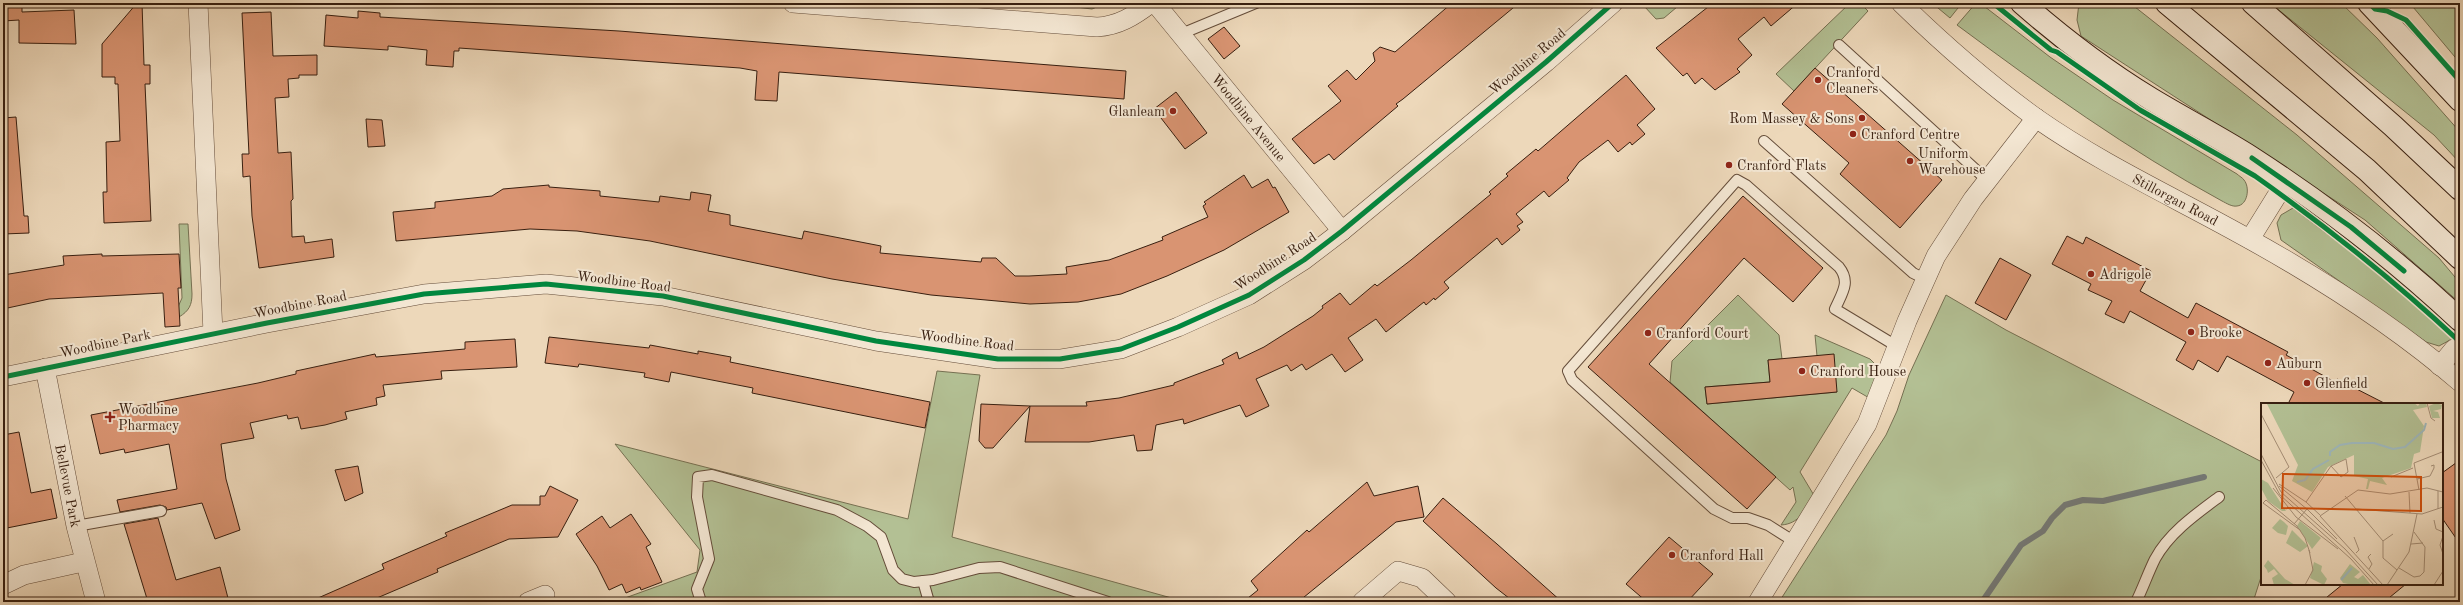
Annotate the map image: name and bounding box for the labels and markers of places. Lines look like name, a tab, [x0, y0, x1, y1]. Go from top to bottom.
place label: Cranford Cleaners	[1826, 66, 1880, 96]
marker: Cranford Cleaners	[1813, 75, 1823, 85]
place label: Glanleam	[1108, 105, 1165, 119]
marker: Glanleam	[1168, 106, 1178, 116]
place label: Rom Massey & Sons	[1729, 112, 1854, 126]
marker: Rom Massey & Sons	[1857, 113, 1867, 123]
place label: Cranford Centre	[1861, 128, 1960, 142]
marker: Cranford Centre	[1848, 129, 1858, 139]
place label: Uniform Warehouse	[1918, 147, 1985, 177]
marker: Uniform Warehouse	[1905, 156, 1915, 166]
place label: Cranford Flats	[1737, 159, 1826, 173]
marker: Cranford Flats	[1724, 160, 1734, 170]
place label: Adrigole	[2099, 268, 2151, 282]
marker: Adrigole	[2086, 269, 2096, 279]
place label: Brooke	[2199, 326, 2242, 340]
place label: Cranford Court	[1656, 327, 1749, 341]
marker: Brooke	[2186, 327, 2196, 337]
marker: Cranford Court	[1643, 328, 1653, 338]
place label: Auburn	[2276, 357, 2323, 371]
marker: Auburn	[2263, 358, 2273, 368]
place label: Cranford House	[1810, 365, 1906, 379]
marker: Cranford House	[1797, 366, 1807, 376]
place label: Glenfield	[2315, 377, 2368, 391]
marker: Glenfield	[2302, 378, 2312, 388]
place label: Woodbine Pharmacy	[118, 403, 180, 433]
marker: Woodbine Pharmacy	[105, 412, 115, 422]
place label: Cranford Hall	[1680, 549, 1764, 563]
marker: Cranford Hall	[1667, 550, 1677, 560]

